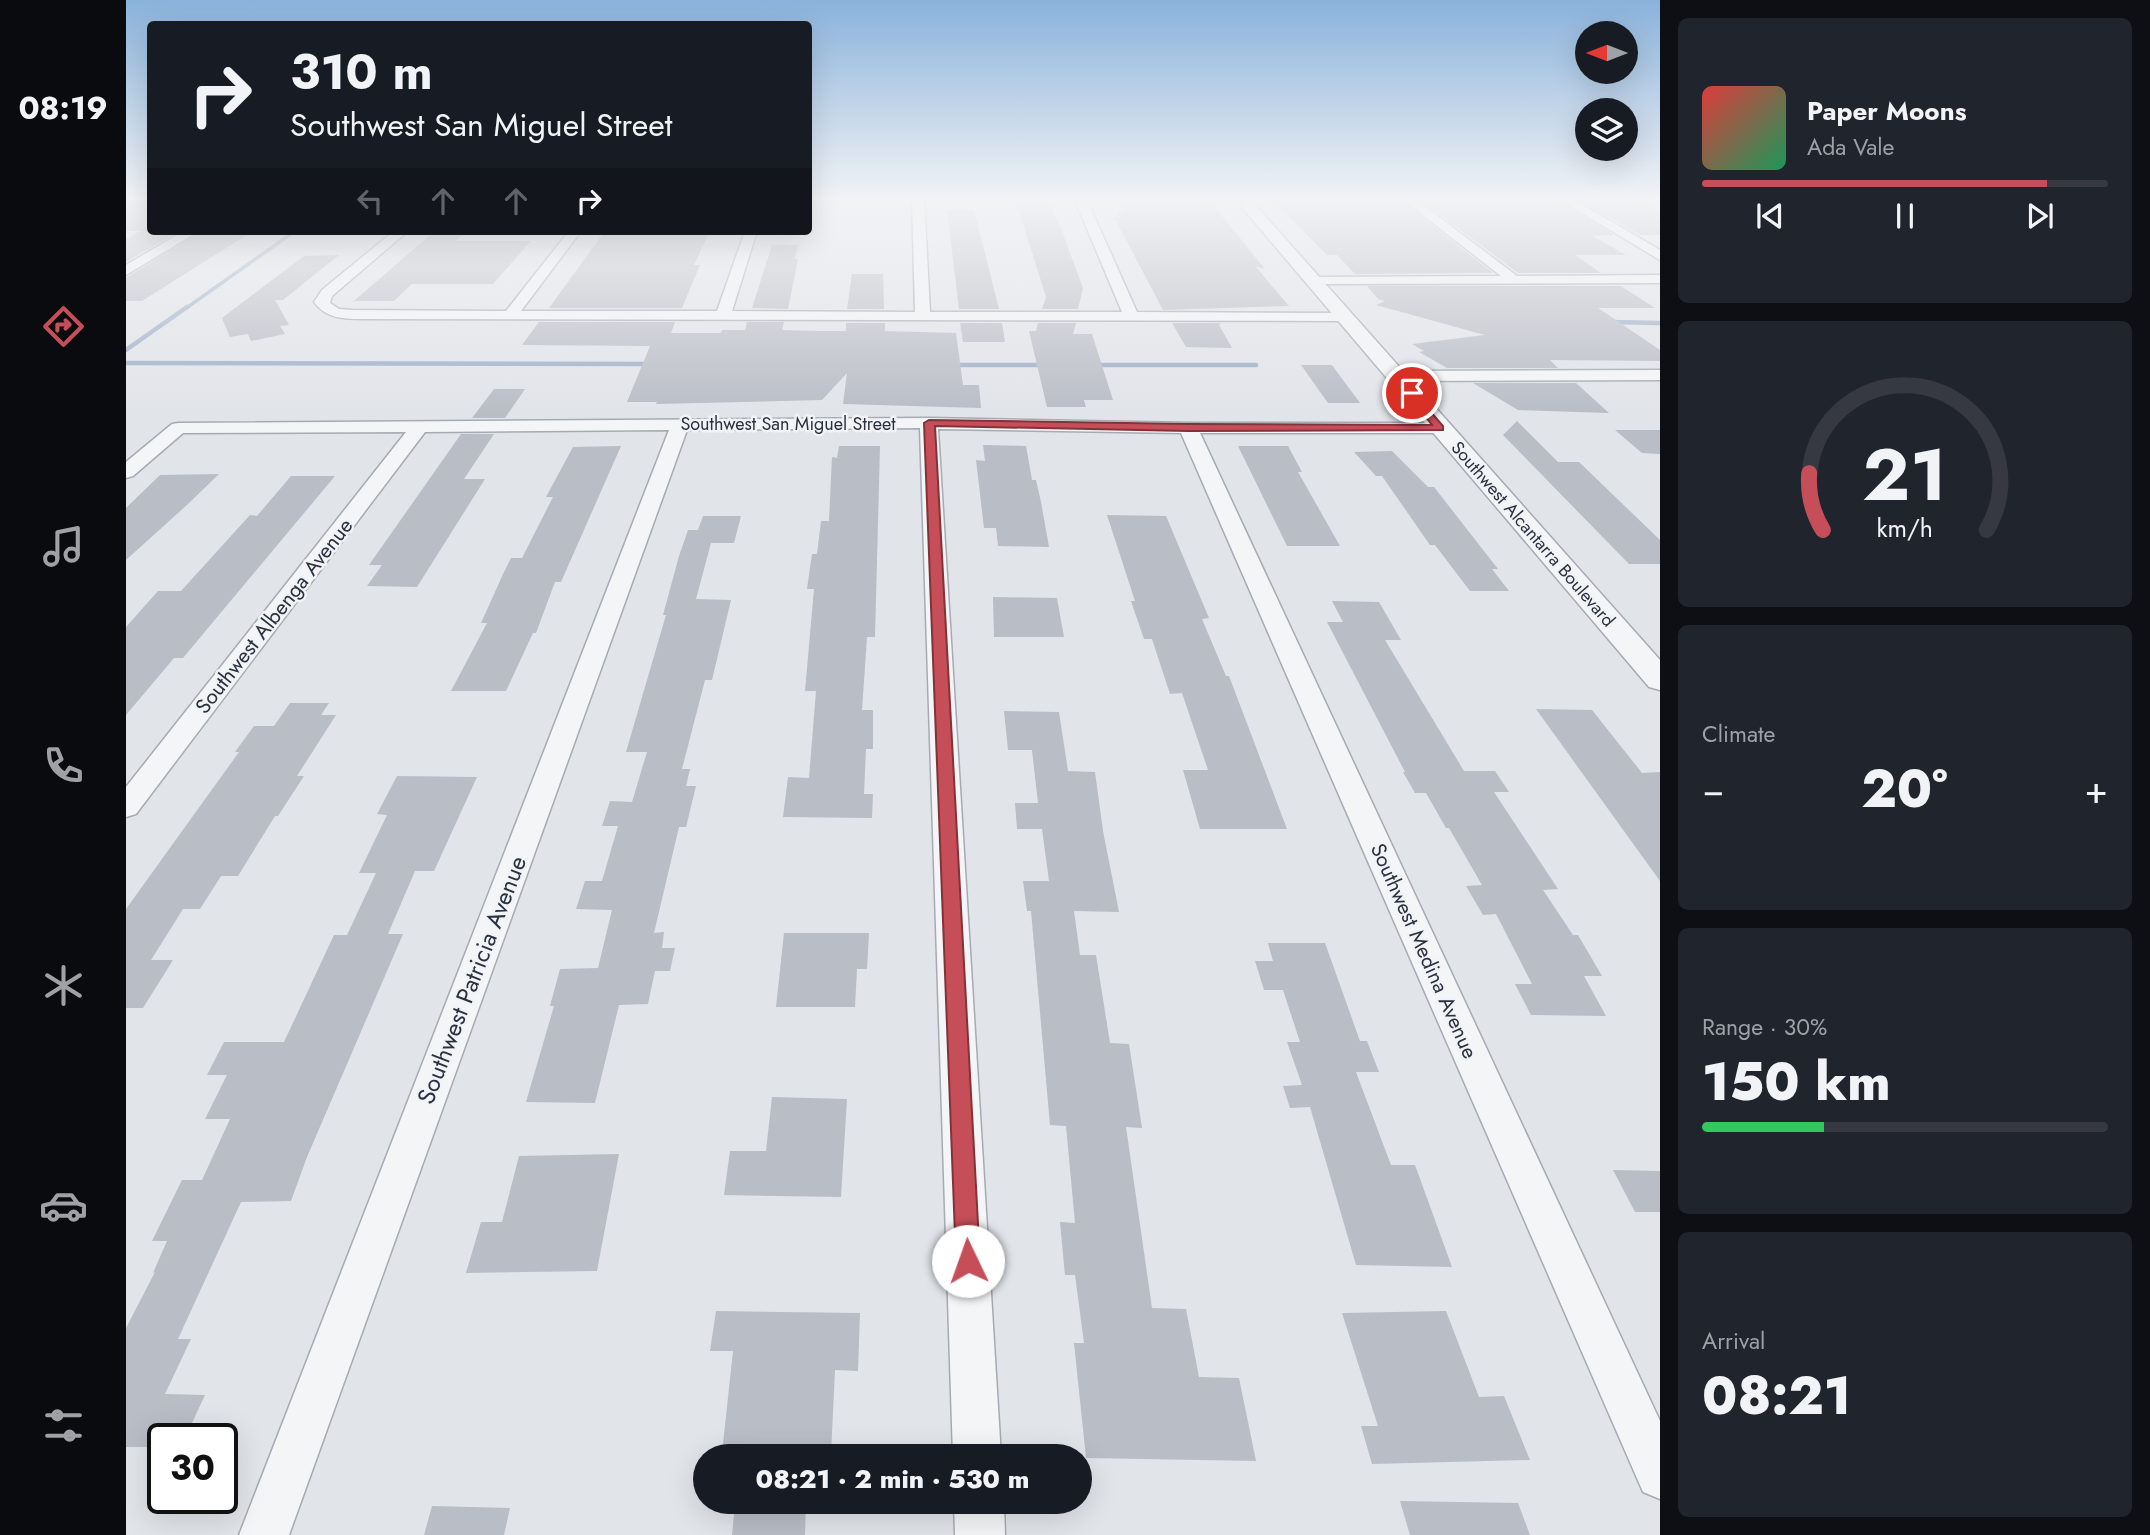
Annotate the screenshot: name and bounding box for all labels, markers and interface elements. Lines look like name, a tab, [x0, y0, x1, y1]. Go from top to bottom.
north arrow	[1575, 21, 1638, 84]
map controls	[1575, 21, 1638, 161]
text: 310 m	[290, 37, 433, 107]
icon: right	[175, 49, 266, 140]
text: 08:19	[18, 85, 108, 131]
text: Paper Moons	[1807, 92, 1967, 130]
button: layers	[1575, 98, 1638, 161]
text: Southwest San Miguel Street	[290, 102, 672, 148]
text: Ada Vale	[1807, 130, 1894, 164]
icon: left	[351, 182, 389, 220]
icon: ahead	[424, 182, 462, 220]
icon: ahead	[497, 182, 535, 220]
icon: right	[570, 182, 608, 220]
icon: previous	[1751, 197, 1789, 235]
icon: pause	[1886, 197, 1924, 235]
icon: next	[2021, 197, 2059, 235]
icon: directions	[39, 302, 88, 351]
pin	[1382, 363, 1442, 423]
icon: arrive	[1393, 374, 1431, 412]
street label: Southwest San Miguel Street	[680, 411, 896, 437]
text: 21	[1863, 423, 1947, 528]
street label: Southwest Alcantarra Boulevard	[1445, 435, 1621, 633]
text: km/h	[1877, 510, 1933, 546]
street label: Southwest Albenga Avenue	[188, 512, 360, 720]
icon: music	[39, 522, 88, 571]
text: Climate	[1702, 717, 1775, 751]
icon: phone	[39, 741, 88, 790]
text: 20°	[1861, 751, 1948, 827]
text: −	[1702, 762, 1724, 817]
text: +	[2085, 762, 2108, 817]
street label: Southwest Medina Avenue	[1363, 839, 1485, 1064]
street label: Southwest Patricia Avenue	[408, 851, 535, 1109]
icon: climate	[39, 961, 88, 1010]
text: Range · 30%	[1702, 1010, 1827, 1044]
text: 150 km	[1702, 1044, 1891, 1120]
icon: car	[39, 1181, 88, 1230]
position arrow	[931, 1224, 1005, 1298]
text: Arrival	[1702, 1324, 1765, 1358]
text: 08:21	[1702, 1358, 1851, 1434]
icon: filters	[39, 1401, 88, 1450]
speed limit sign: 30	[147, 1423, 238, 1514]
text: 08:21 · 2 min · 530 m	[756, 1460, 1030, 1498]

